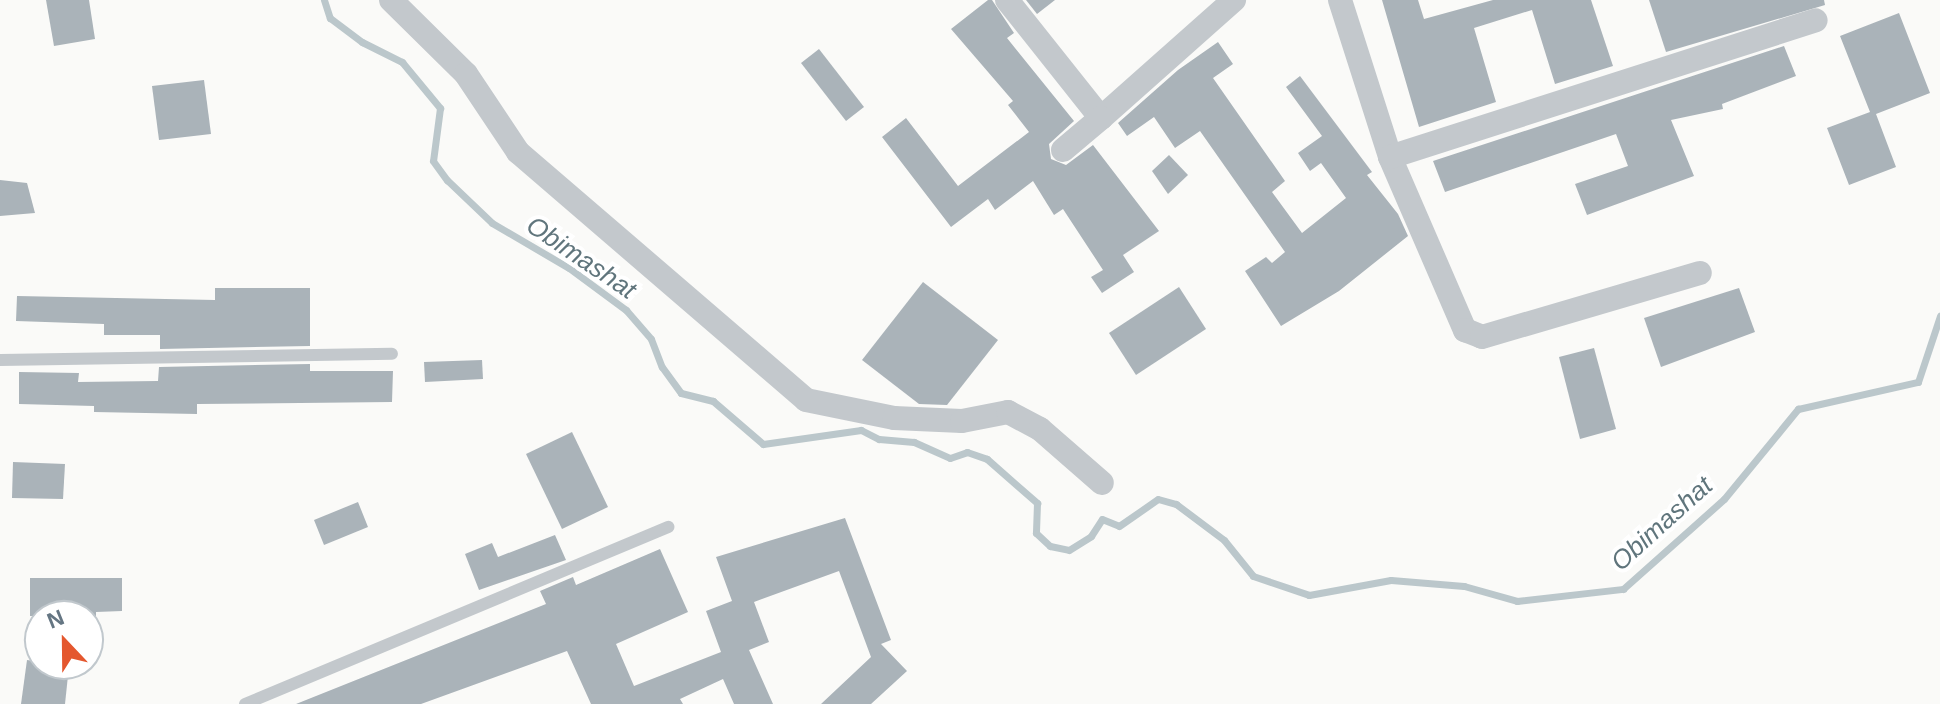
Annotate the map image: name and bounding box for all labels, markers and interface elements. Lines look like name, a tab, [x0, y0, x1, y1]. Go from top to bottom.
water label: Obimashat	[520, 210, 642, 306]
water label: Obimashat	[1605, 470, 1719, 578]
north arrow	[24, 600, 104, 680]
text: N	[44, 605, 68, 634]

